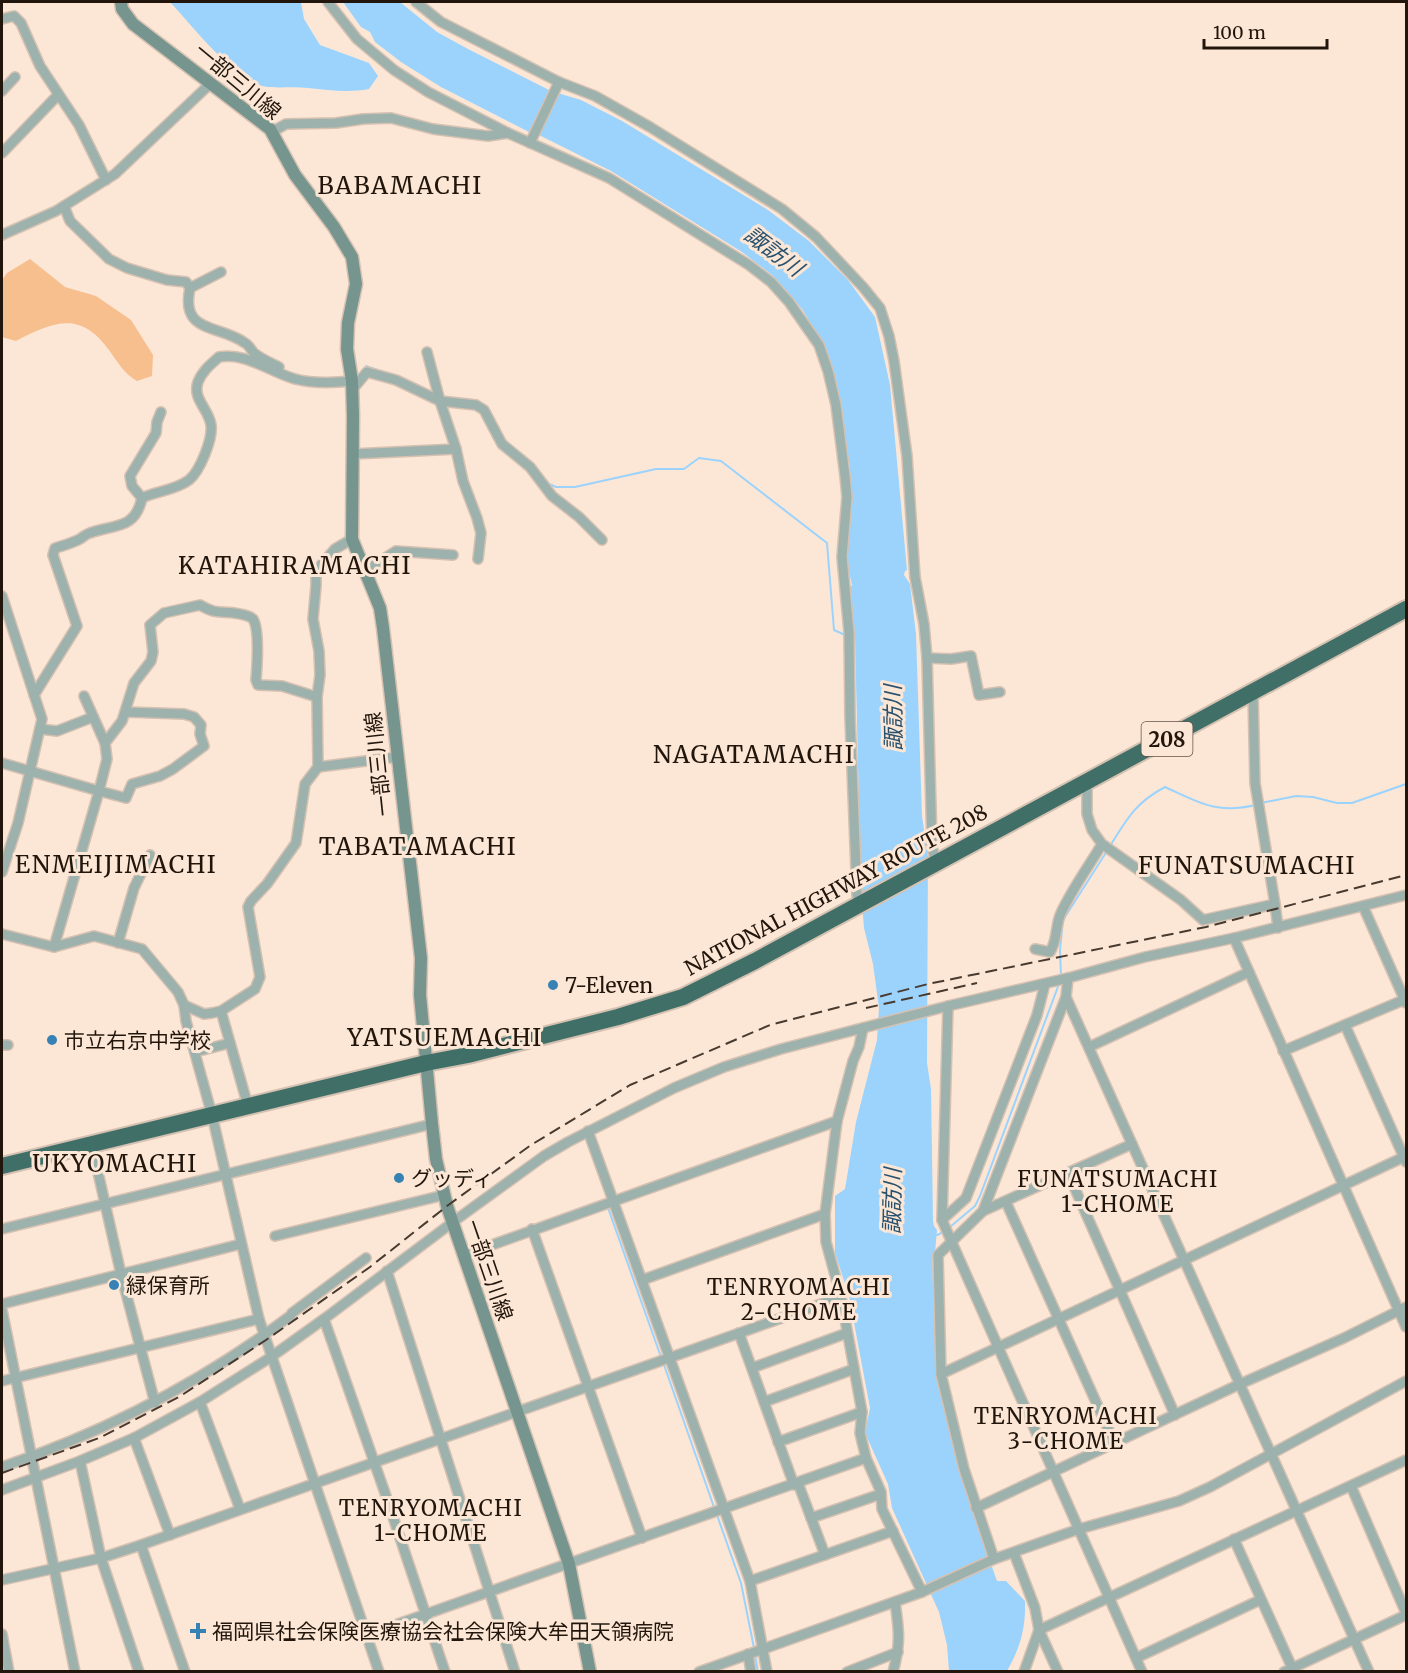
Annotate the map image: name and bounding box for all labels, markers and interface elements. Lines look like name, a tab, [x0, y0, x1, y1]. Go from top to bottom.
scale bar	[1204, 12, 1327, 50]
text: 100 m	[1213, 21, 1266, 44]
street label: 一部三川線	[189, 37, 287, 125]
district label: BABAMACHI	[317, 170, 483, 201]
water label: 諏訪川	[739, 220, 810, 283]
district label: KATAHIRAMACHI	[178, 550, 412, 581]
water label: 諏訪川	[878, 683, 908, 751]
street label: 一部三川線	[359, 710, 397, 818]
road number: 208	[1142, 722, 1192, 756]
district label: NAGATAMACHI	[653, 739, 855, 770]
street label: NATIONAL HIGHWAY ROUTE 208	[680, 798, 992, 982]
district label: TABATAMACHI	[319, 831, 517, 862]
district label: ENMEIJIMACHI	[15, 849, 217, 880]
district label: FUNATSUMACHI	[1138, 850, 1356, 881]
place label: 7-Eleven	[565, 972, 653, 999]
marker: 7-Eleven	[546, 978, 560, 992]
district label: YATSUEMACHI	[346, 1022, 543, 1053]
place label: 市立右京中学校	[64, 1027, 211, 1054]
marker: 市立右京中学校	[45, 1033, 59, 1047]
district label: UKYOMACHI	[32, 1148, 198, 1179]
place label: グッディ	[411, 1165, 494, 1192]
district label: FUNATSUMACHI 1-CHOME	[1017, 1165, 1219, 1218]
water label: 諏訪川	[877, 1166, 907, 1234]
marker: グッディ	[392, 1171, 406, 1185]
street label: 一部三川線	[459, 1216, 519, 1324]
place label: 緑保育所	[126, 1272, 210, 1299]
district label: TENRYOMACHI 2-CHOME	[707, 1273, 891, 1326]
marker: 緑保育所	[107, 1278, 121, 1292]
district label: TENRYOMACHI 3-CHOME	[974, 1402, 1158, 1455]
district label: TENRYOMACHI 1-CHOME	[339, 1494, 523, 1547]
place label: 福岡県社会保険医療協会社会保険大牟田天領病院	[212, 1618, 674, 1645]
marker: 福岡県社会保険医療協会社会保険大牟田天領病院	[189, 1622, 207, 1640]

